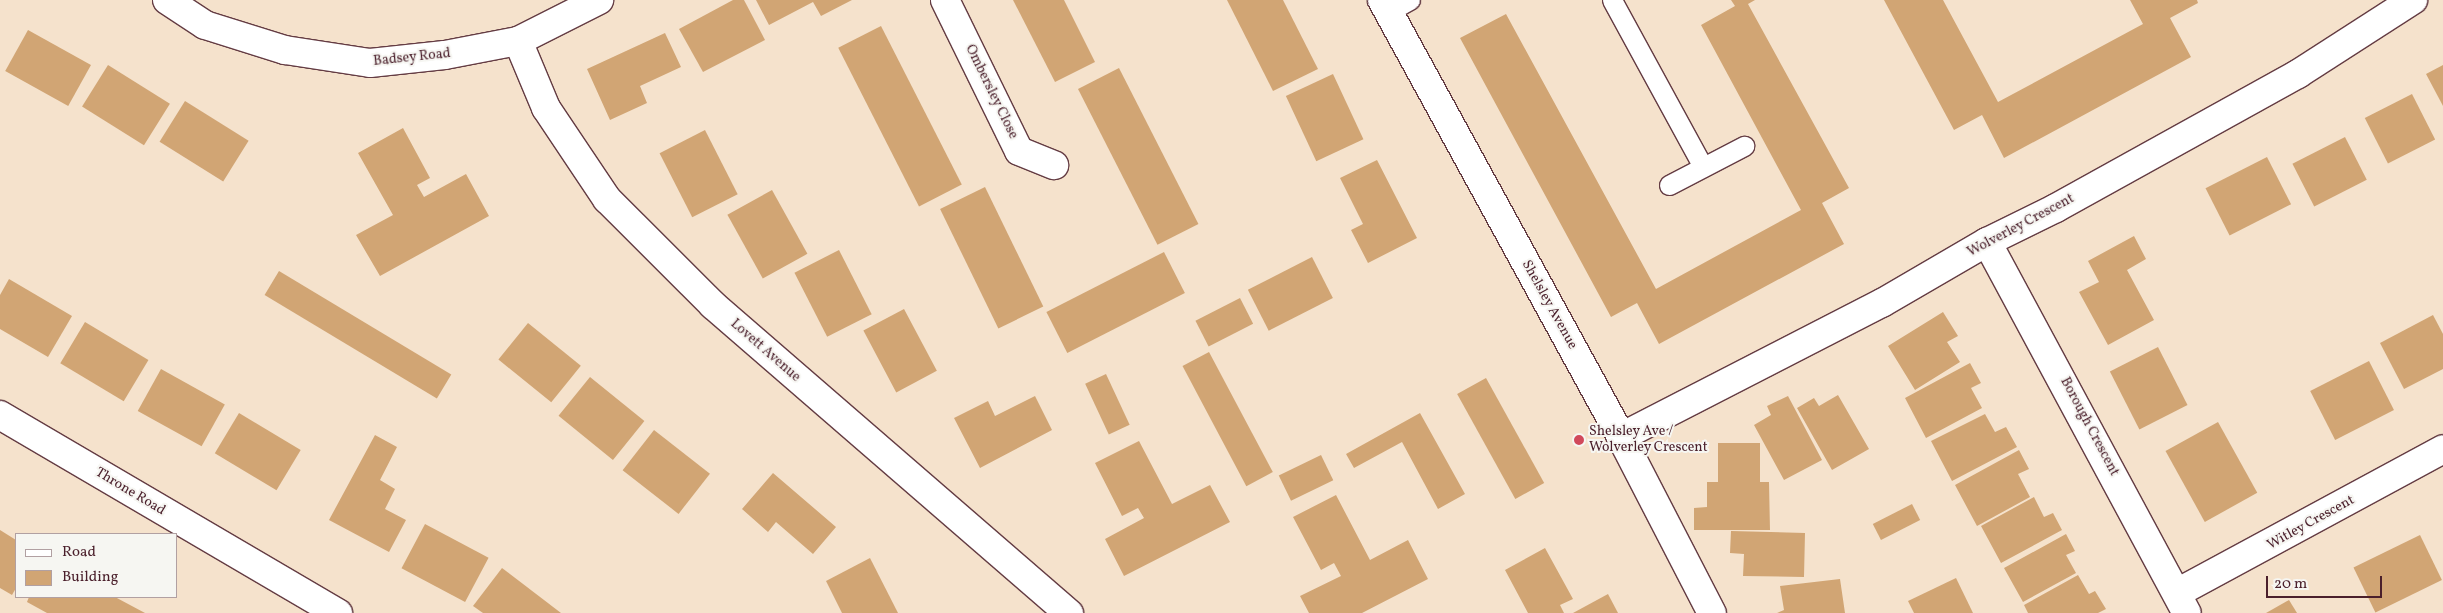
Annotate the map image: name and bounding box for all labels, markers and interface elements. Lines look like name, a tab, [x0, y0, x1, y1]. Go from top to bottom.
street label: Ombersley Close	[961, 42, 1021, 142]
street label: Badsey Road	[372, 46, 452, 70]
street label: Wolverley Crescent	[1965, 191, 2077, 261]
street label: Shelsley Avenue	[1517, 257, 1581, 353]
street label: Lovett Avenue	[727, 316, 803, 386]
street label: Borough Crescent	[2056, 375, 2122, 479]
place label: Shelsley Ave / Wolverley Crescent	[1589, 424, 1708, 457]
marker: Shelsley Ave / Wolverley Crescent	[1573, 434, 1585, 446]
street label: Throne Road	[92, 464, 168, 520]
street label: Witley Crescent	[2264, 492, 2358, 554]
legend	[15, 533, 178, 598]
text: Road	[62, 542, 96, 563]
scale bar	[2268, 566, 2384, 598]
text: Building	[62, 567, 118, 588]
text: 20 m	[2274, 574, 2307, 595]

